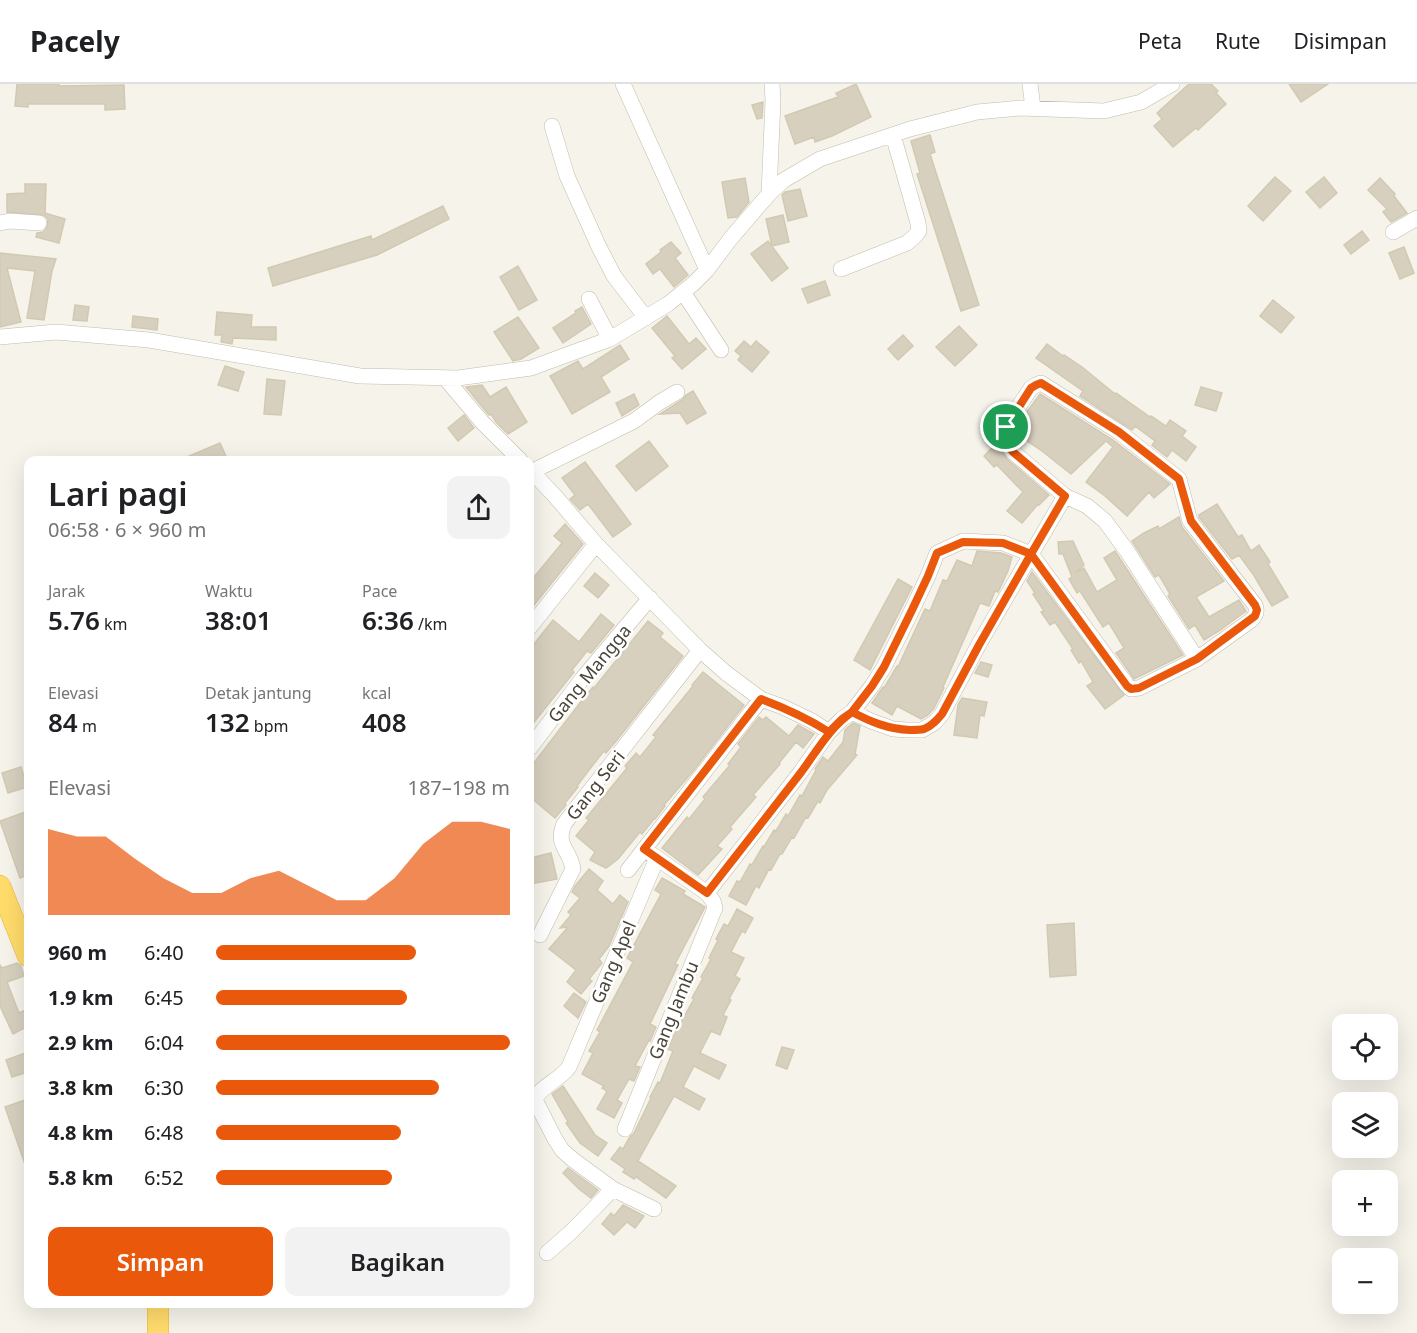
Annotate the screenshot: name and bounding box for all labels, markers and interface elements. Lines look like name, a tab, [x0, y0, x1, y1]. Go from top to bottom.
text: Pacely	[30, 22, 120, 60]
text: Peta	[1138, 27, 1182, 55]
text: Rute	[1215, 27, 1260, 55]
text: Disimpan	[1293, 27, 1387, 55]
pin	[980, 401, 1031, 452]
icon: arrive	[989, 410, 1022, 443]
text: Lari pagi	[48, 471, 188, 516]
button: share	[447, 476, 510, 539]
text: 06:58 · 6 × 960 m	[48, 516, 206, 543]
text: Jarak	[48, 580, 85, 602]
text: Waktu	[205, 580, 253, 602]
text: Pace	[362, 580, 397, 602]
text: 5.76	[48, 602, 100, 638]
text: 38:01	[205, 602, 272, 638]
text: 6:36	[362, 602, 414, 638]
text: km	[100, 613, 127, 635]
text: /km	[414, 613, 447, 635]
street label: Gang Mangga	[542, 619, 636, 727]
text: Elevasi	[48, 682, 99, 704]
text: Detak jantung	[205, 682, 312, 704]
text: kcal	[362, 682, 391, 704]
text: 84	[48, 704, 78, 740]
text: 132	[205, 704, 250, 740]
text: 408	[362, 704, 407, 740]
text: m	[78, 715, 97, 737]
text: bpm	[250, 715, 288, 737]
street label: Gang Seri	[560, 745, 630, 825]
text: Elevasi	[48, 774, 111, 801]
text: 187–198 m	[407, 774, 510, 801]
street label: Gang Apel	[585, 917, 641, 1007]
text: 960 m	[48, 939, 107, 966]
text: 6:40	[144, 939, 184, 966]
street label: Gang Jambu	[642, 957, 704, 1063]
text: 1.9 km	[48, 984, 114, 1011]
text: 6:45	[144, 984, 184, 1011]
map controls	[1332, 1014, 1398, 1314]
button: locate	[1332, 1014, 1398, 1080]
text: 2.9 km	[48, 1029, 114, 1056]
text: 6:04	[144, 1029, 184, 1056]
text: 3.8 km	[48, 1074, 114, 1101]
text: 6:30	[144, 1074, 184, 1101]
button: layers	[1332, 1092, 1398, 1158]
text: 4.8 km	[48, 1119, 114, 1146]
text: 6:48	[144, 1119, 184, 1146]
text: 5.8 km	[48, 1164, 114, 1191]
text: 6:52	[144, 1164, 184, 1191]
button: +	[1332, 1170, 1398, 1236]
button: Simpan	[48, 1227, 273, 1296]
button: Bagikan	[285, 1227, 510, 1296]
button: −	[1332, 1248, 1398, 1314]

